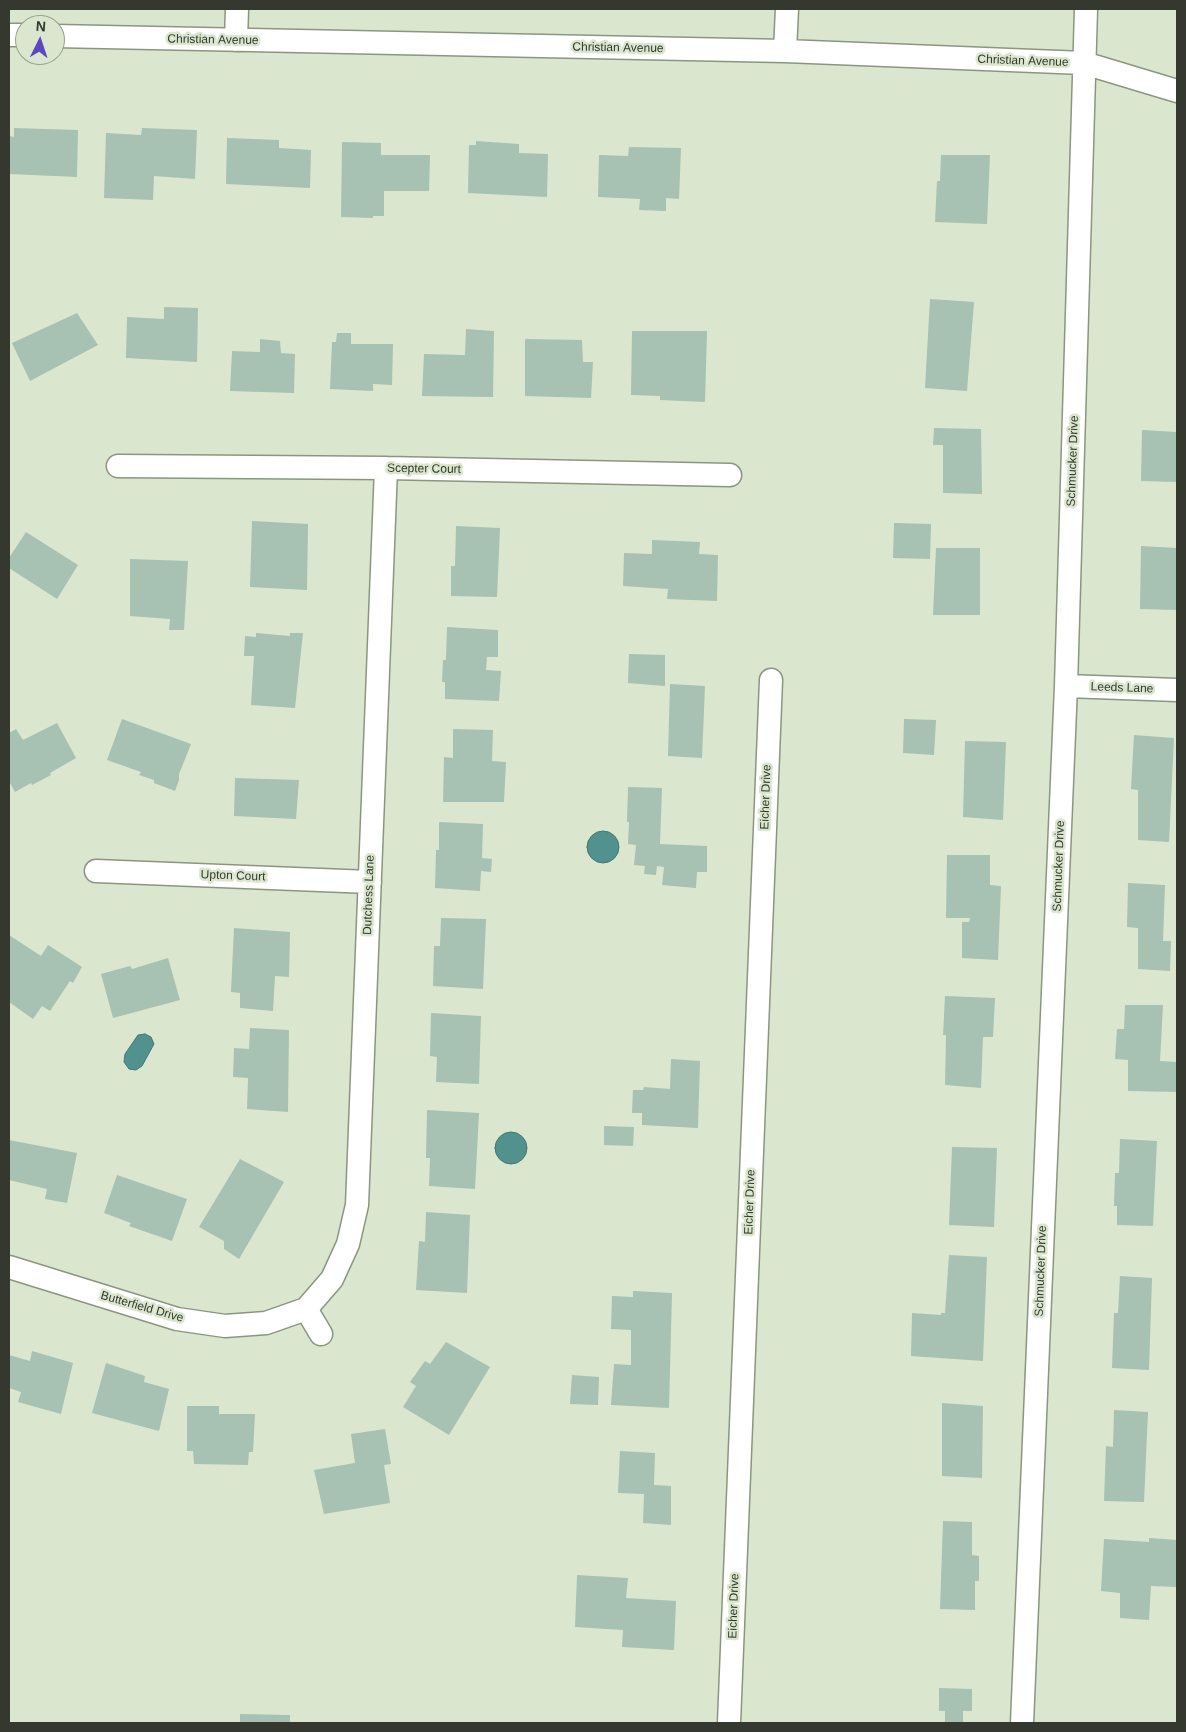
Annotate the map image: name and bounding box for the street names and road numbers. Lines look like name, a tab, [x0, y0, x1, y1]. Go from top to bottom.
street label: Christian Avenue	[167, 32, 259, 48]
street label: Christian Avenue	[572, 40, 664, 56]
street label: Christian Avenue	[977, 52, 1069, 70]
street label: Schmucker Drive	[1064, 415, 1082, 507]
street label: Scepter Court	[387, 461, 461, 477]
street label: Leeds Lane	[1090, 680, 1154, 696]
street label: Eicher Drive	[758, 764, 774, 830]
street label: Schmucker Drive	[1050, 820, 1068, 912]
street label: Dutchess Lane	[360, 855, 378, 935]
street label: Upton Court	[200, 868, 266, 884]
street label: Eicher Drive	[742, 1169, 758, 1235]
street label: Schmucker Drive	[1032, 1225, 1050, 1317]
street label: Butterfield Drive	[99, 1288, 185, 1326]
street label: Eicher Drive	[726, 1573, 742, 1639]

